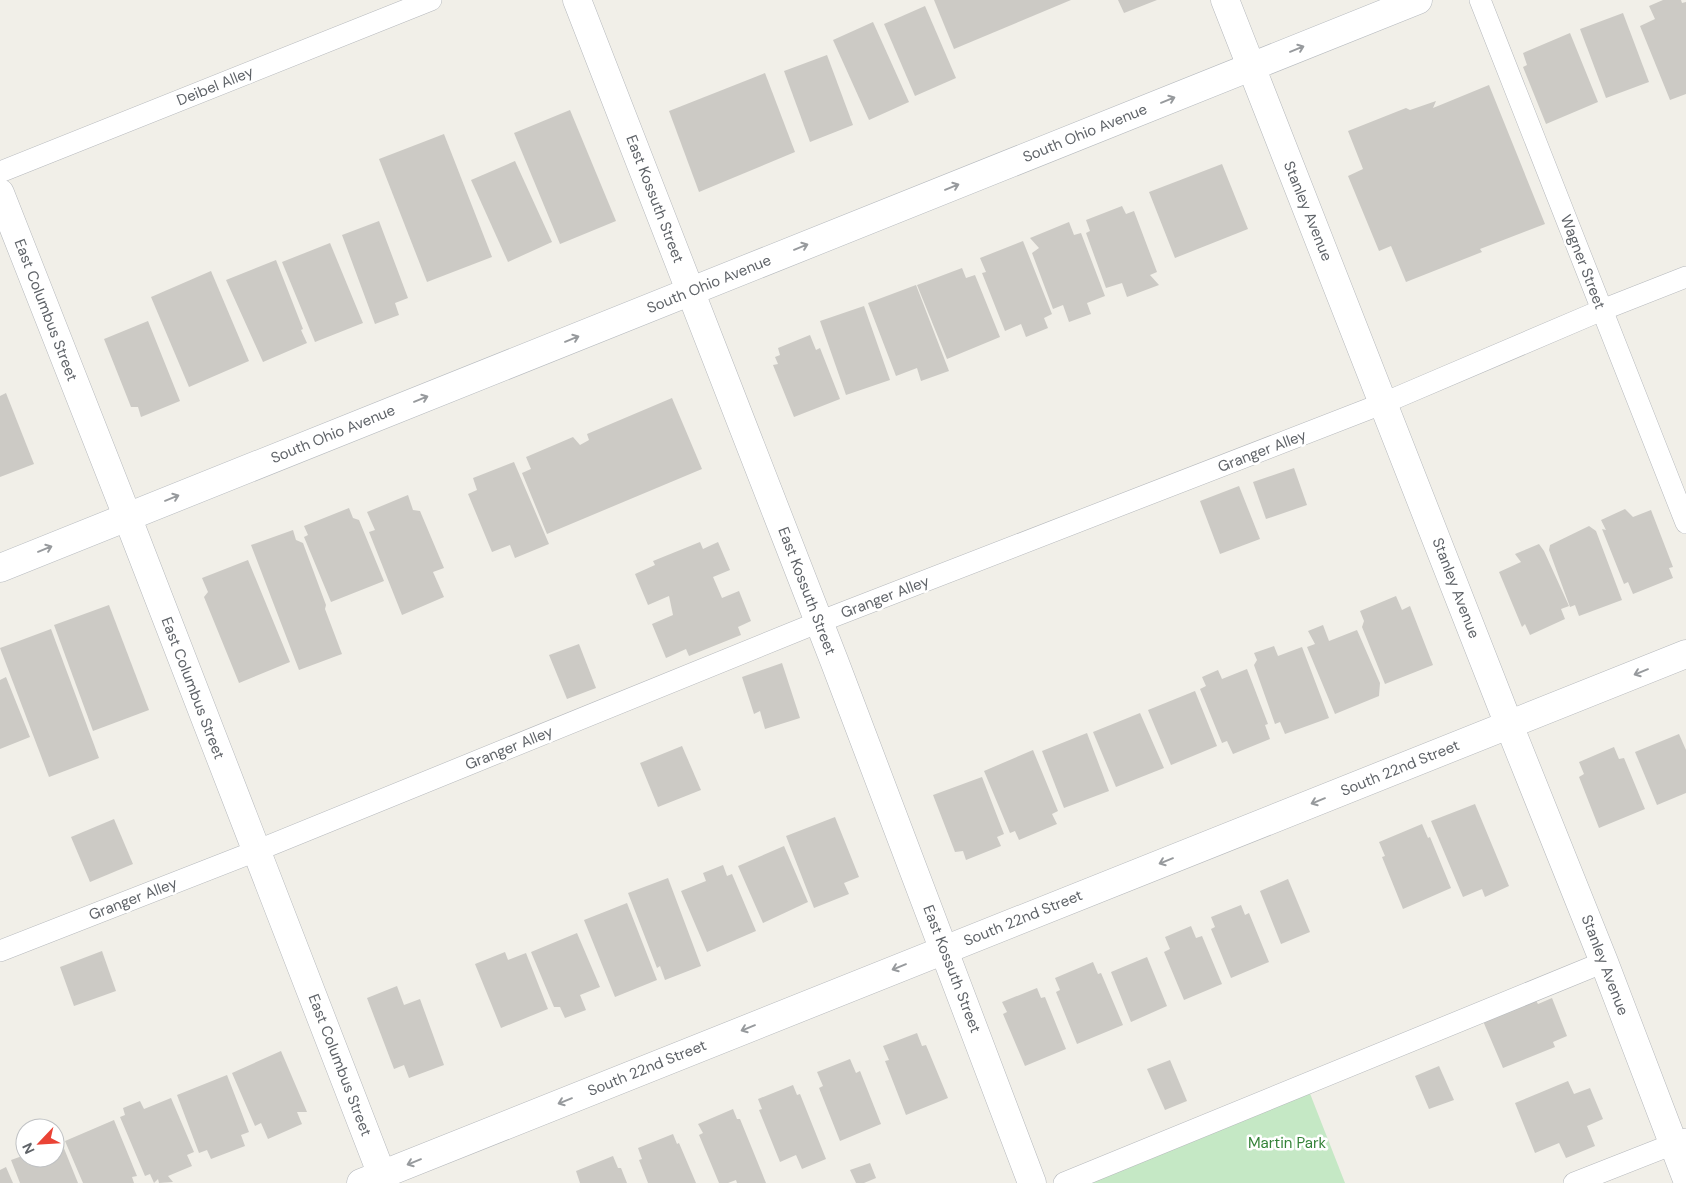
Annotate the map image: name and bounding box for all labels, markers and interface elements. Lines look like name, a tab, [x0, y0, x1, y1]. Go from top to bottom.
one-way arrow	[1289, 43, 1304, 53]
street label: Deibel Alley	[174, 61, 257, 110]
one-way arrow	[1160, 95, 1175, 105]
street label: South Ohio Avenue	[1020, 99, 1150, 167]
street label: East Kossuth Street	[621, 132, 689, 266]
street label: Stanley Avenue	[1279, 158, 1337, 264]
one-way arrow	[944, 181, 959, 191]
street label: Wagner Street	[1556, 212, 1610, 312]
street label: East Columbus Street	[10, 236, 82, 384]
one-way arrow	[793, 242, 808, 251]
street label: South Ohio Avenue	[644, 250, 774, 318]
one-way arrow	[564, 333, 579, 342]
one-way arrow	[413, 394, 428, 403]
street label: South Ohio Avenue	[268, 400, 398, 468]
street label: Granger Alley	[1215, 425, 1310, 477]
one-way arrow	[165, 493, 180, 502]
street label: East Kossuth Street	[773, 524, 841, 658]
street label: Stanley Avenue	[1428, 535, 1484, 641]
one-way arrow	[37, 544, 52, 554]
street label: Granger Alley	[838, 571, 933, 623]
street label: East Columbus Street	[157, 614, 229, 762]
one-way arrow	[1634, 668, 1649, 677]
street label: Granger Alley	[462, 721, 556, 775]
street label: South 22nd Street	[1338, 735, 1462, 801]
one-way arrow	[1310, 797, 1326, 806]
one-way arrow	[1159, 857, 1175, 866]
street label: Granger Alley	[86, 873, 181, 925]
street label: South 22nd Street	[961, 885, 1085, 951]
street label: East Kossuth Street	[918, 902, 986, 1036]
street label: Stanley Avenue	[1577, 912, 1633, 1018]
one-way arrow	[892, 963, 907, 973]
street label: East Columbus Street	[304, 991, 376, 1139]
one-way arrow	[741, 1024, 756, 1033]
street label: South 22nd Street	[585, 1035, 709, 1101]
one-way arrow	[558, 1097, 573, 1107]
north arrow	[15, 1118, 65, 1168]
park label: Martin Park	[1248, 1133, 1326, 1153]
text: N	[18, 1140, 39, 1157]
one-way arrow	[407, 1158, 422, 1167]

